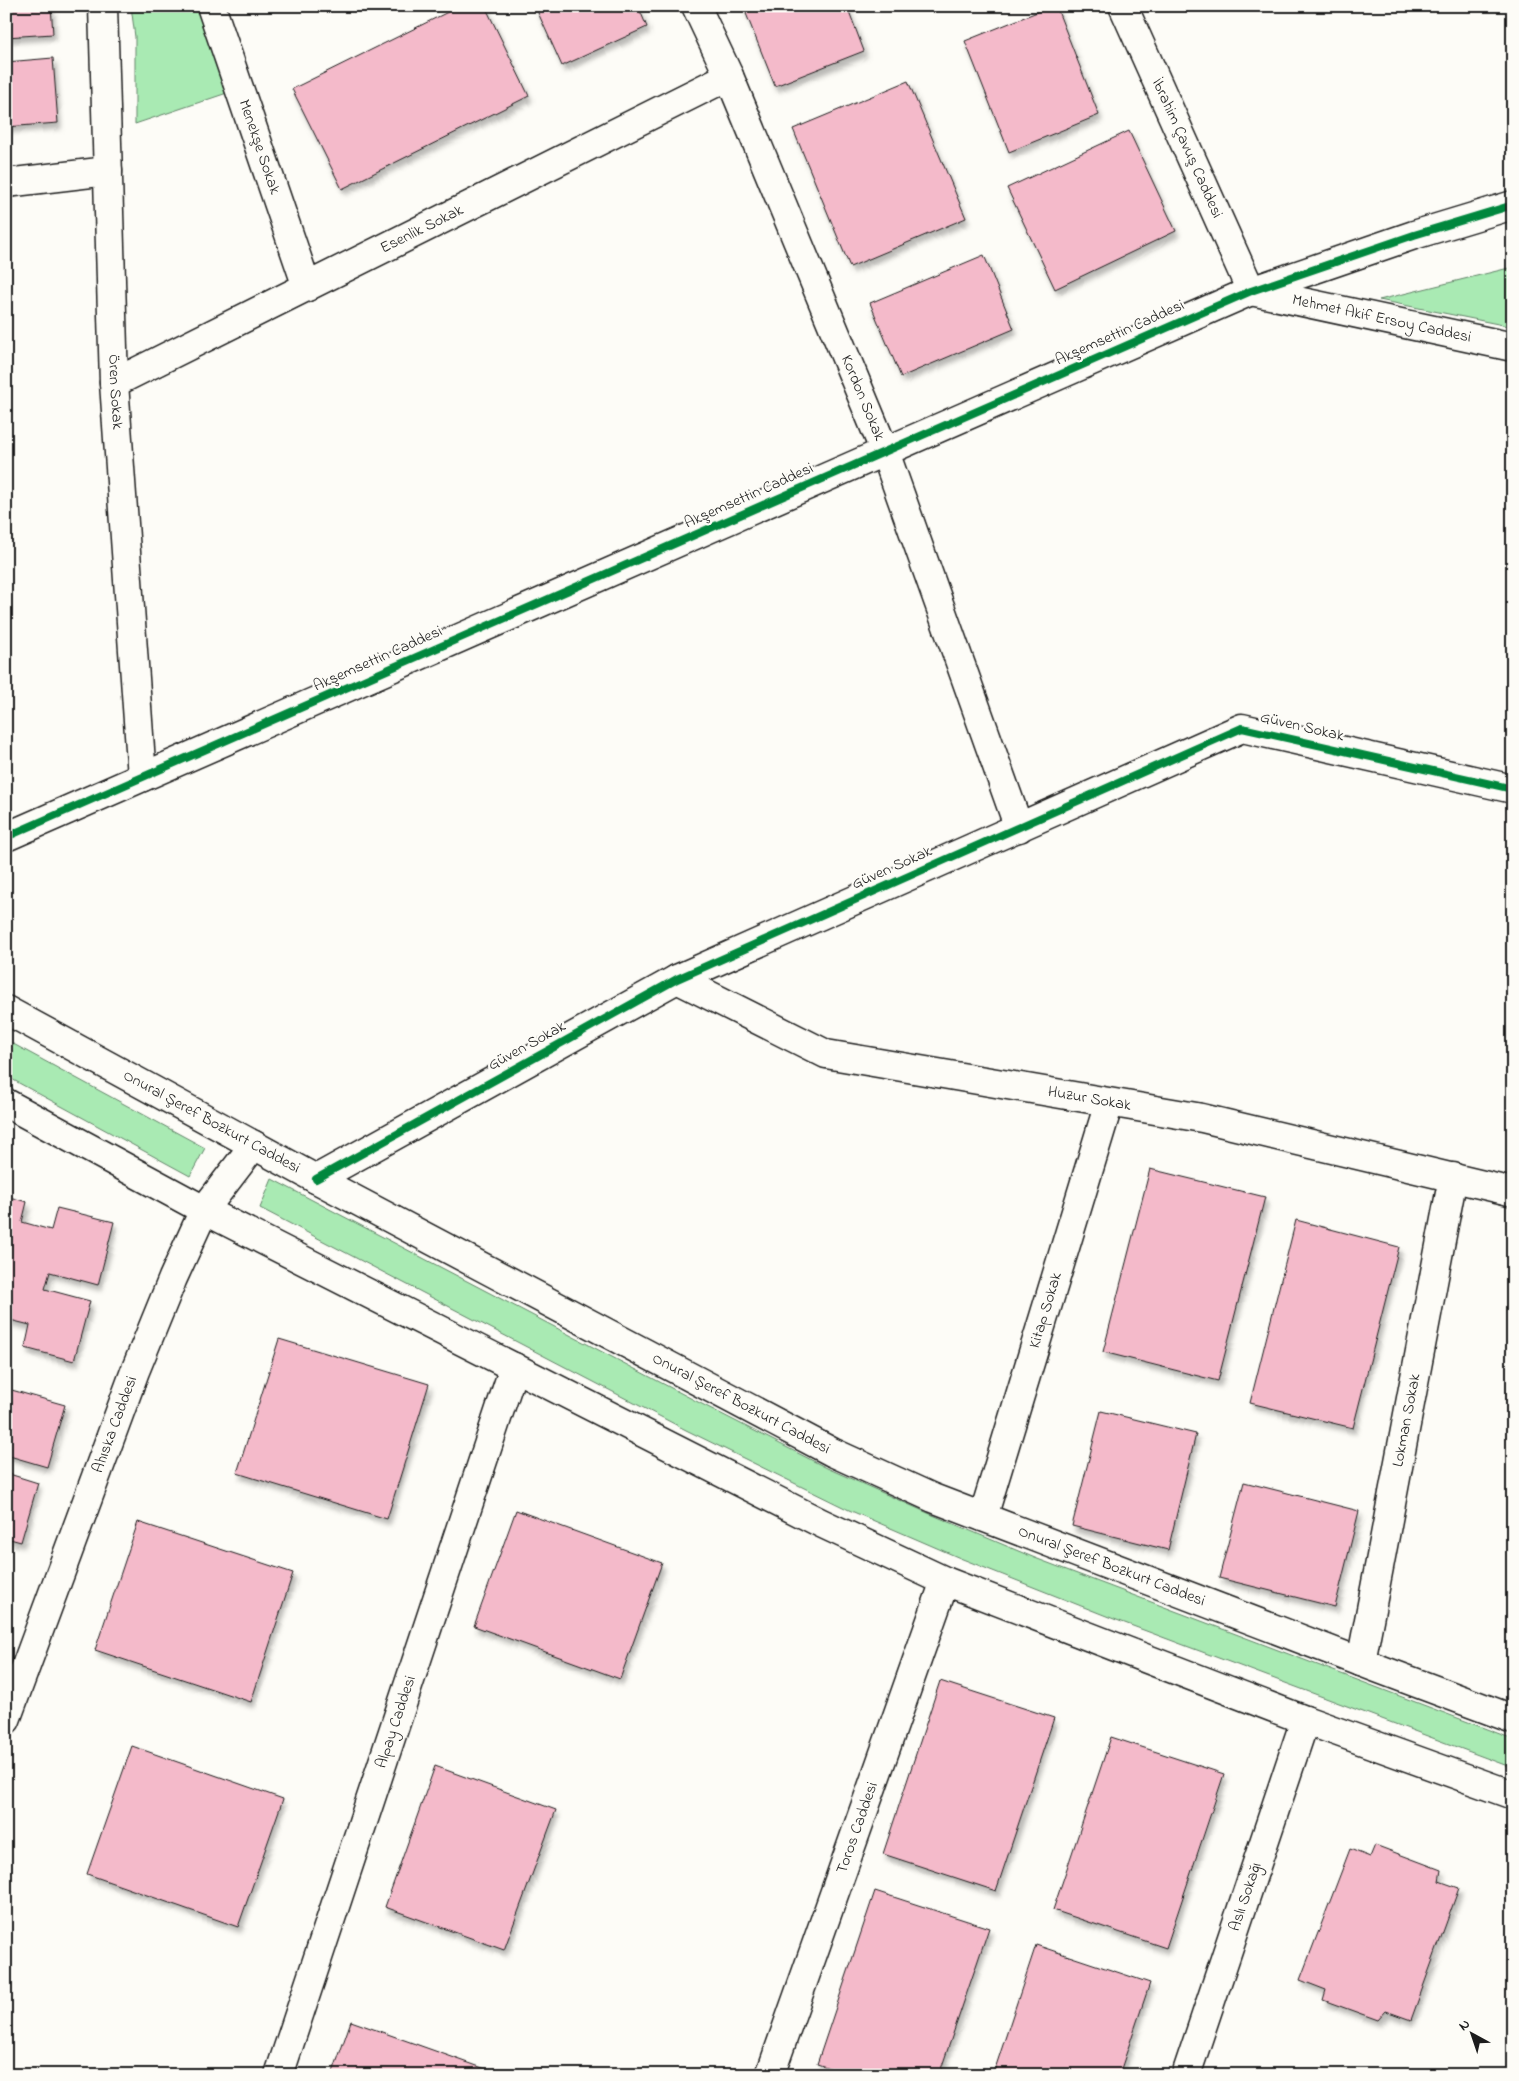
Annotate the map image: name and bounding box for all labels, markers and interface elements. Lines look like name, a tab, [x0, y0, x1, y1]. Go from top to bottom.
street label: İbrahim Çavuş Caddesi	[1145, 74, 1229, 222]
street label: Menekşe Sokak	[232, 96, 287, 199]
street label: Esenlik Sokak	[376, 198, 468, 260]
street label: Mehmet Akif Ersoy Caddesi	[1290, 288, 1473, 350]
street label: Akşemsettin Caddesi	[1052, 294, 1188, 372]
street label: Kordon Sokak	[834, 351, 892, 446]
street label: Ören Sokak	[101, 354, 129, 431]
street label: Akşemsettin Caddesi	[681, 457, 817, 535]
street label: Akşemsettin Caddesi	[310, 620, 446, 698]
street label: Güven Sokak	[1258, 706, 1347, 749]
street label: Güven Sokak	[848, 839, 937, 896]
street label: Güven Sokak	[484, 1014, 571, 1077]
street label: Onural Şeref Bozkurt Caddesi	[118, 1064, 305, 1180]
street label: Huzur Sokak	[1046, 1080, 1134, 1118]
street label: Kitap Sokak	[1023, 1269, 1069, 1351]
street label: Onural Şeref Bozkurt Caddesi	[648, 1347, 835, 1461]
street label: Lokman Sokak	[1386, 1371, 1428, 1469]
street label: Ahıska Caddesi	[86, 1373, 144, 1476]
street label: Onural Şeref Bozkurt Caddesi	[1014, 1520, 1209, 1613]
street label: Alpay Caddesi	[370, 1672, 423, 1772]
street label: Toros Caddesi	[830, 1779, 885, 1877]
street label: Aslı Sokağı	[1223, 1859, 1269, 1934]
north arrow	[1446, 2008, 1496, 2058]
text: N	[1454, 2014, 1475, 2036]

